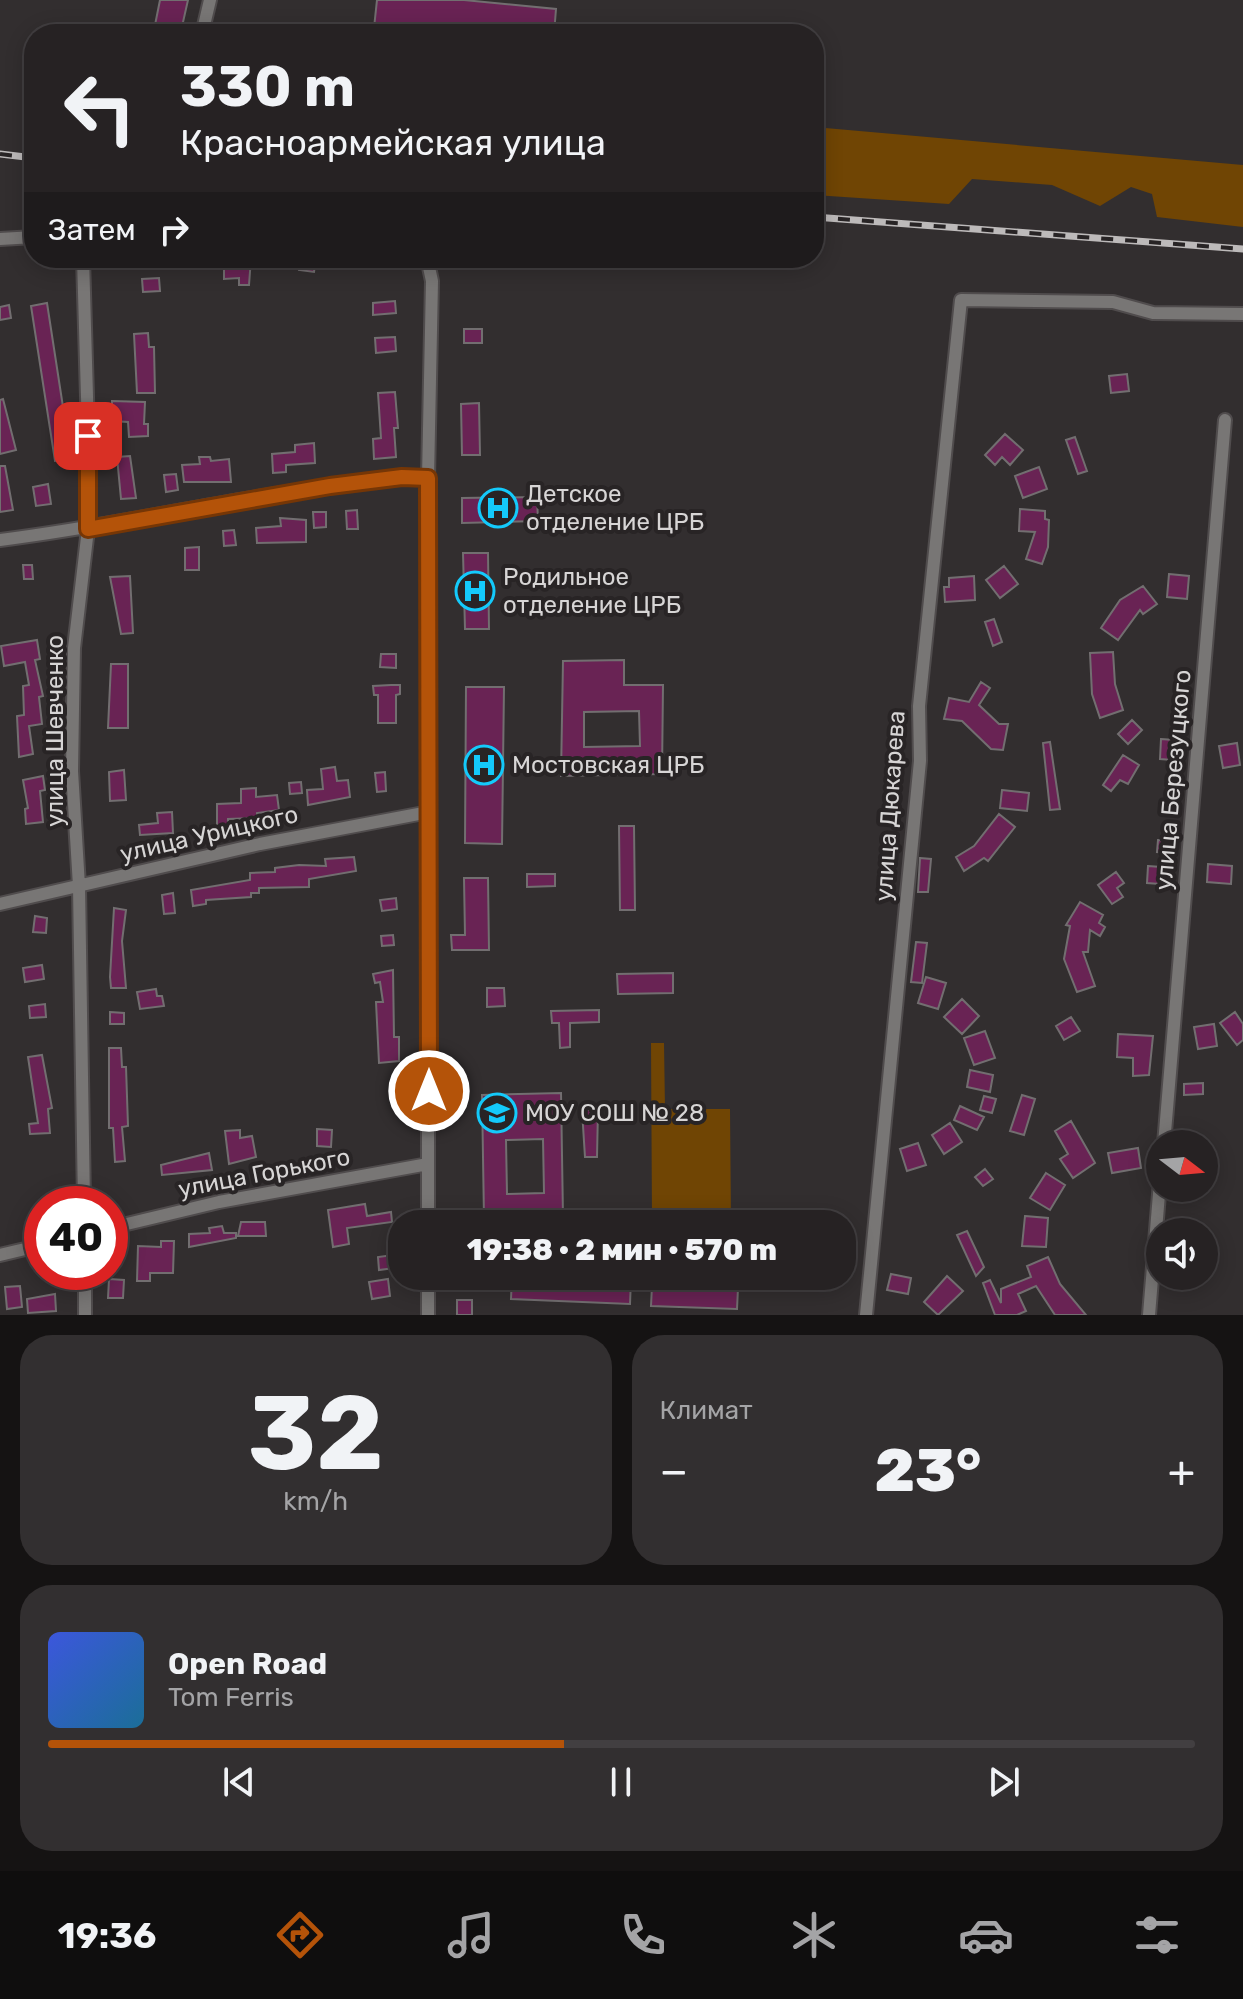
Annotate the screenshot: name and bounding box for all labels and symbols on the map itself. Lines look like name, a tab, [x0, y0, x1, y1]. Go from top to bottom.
pin	[54, 402, 122, 470]
place label: Детское отделение ЦРБ	[526, 480, 704, 536]
hospital icon: Детское отделение ЦРБ	[477, 487, 519, 529]
place label: Родильное отделение ЦРБ	[503, 563, 681, 619]
hospital icon: Родильное отделение ЦРБ	[454, 570, 496, 612]
street label: улица Шевченко	[41, 635, 69, 827]
street label: улица Березуцкого	[1149, 668, 1197, 892]
street label: улица Дюкарева	[869, 709, 911, 903]
hospital icon: Мостовская ЦРБ	[463, 744, 505, 786]
place label: Мостовская ЦРБ	[512, 751, 704, 779]
street label: улица Урицкого	[117, 800, 301, 868]
position arrow	[387, 1049, 471, 1133]
school or university icon: МОУ СОШ № 28	[476, 1092, 518, 1134]
place label: МОУ СОШ № 28	[525, 1099, 704, 1127]
north arrow	[1146, 1130, 1218, 1202]
street label: улица Горького	[176, 1143, 352, 1203]
speed limit sign: 40	[24, 1186, 128, 1290]

